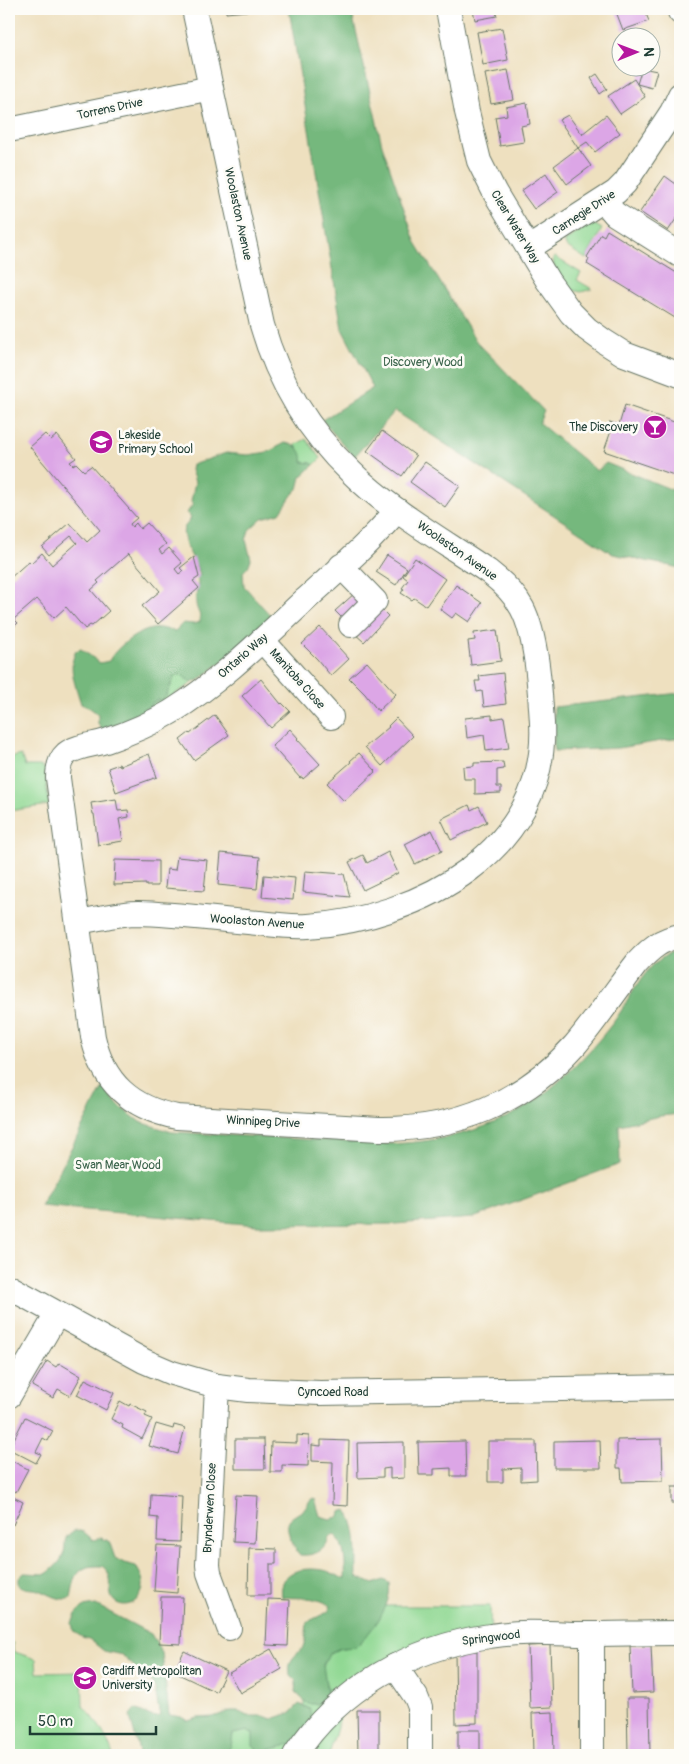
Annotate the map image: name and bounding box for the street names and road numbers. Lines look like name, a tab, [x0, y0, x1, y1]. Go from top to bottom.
street label: Torrens Drive	[76, 95, 144, 123]
street label: Woolaston Avenue	[221, 166, 255, 262]
street label: Carnegie Drive	[550, 187, 618, 239]
street label: Clear Water Way	[487, 188, 543, 266]
street label: Woolaston Avenue	[414, 518, 500, 584]
street label: Ontario Way	[215, 630, 271, 682]
street label: Manitoba Close	[266, 646, 328, 712]
street label: Woolaston Avenue	[209, 911, 305, 933]
street label: Winnipeg Drive	[226, 1113, 300, 1131]
street label: Cyncoed Road	[297, 1385, 369, 1400]
street label: Brynderwen Close	[200, 1462, 220, 1554]
street label: Springwood	[461, 1627, 521, 1649]

